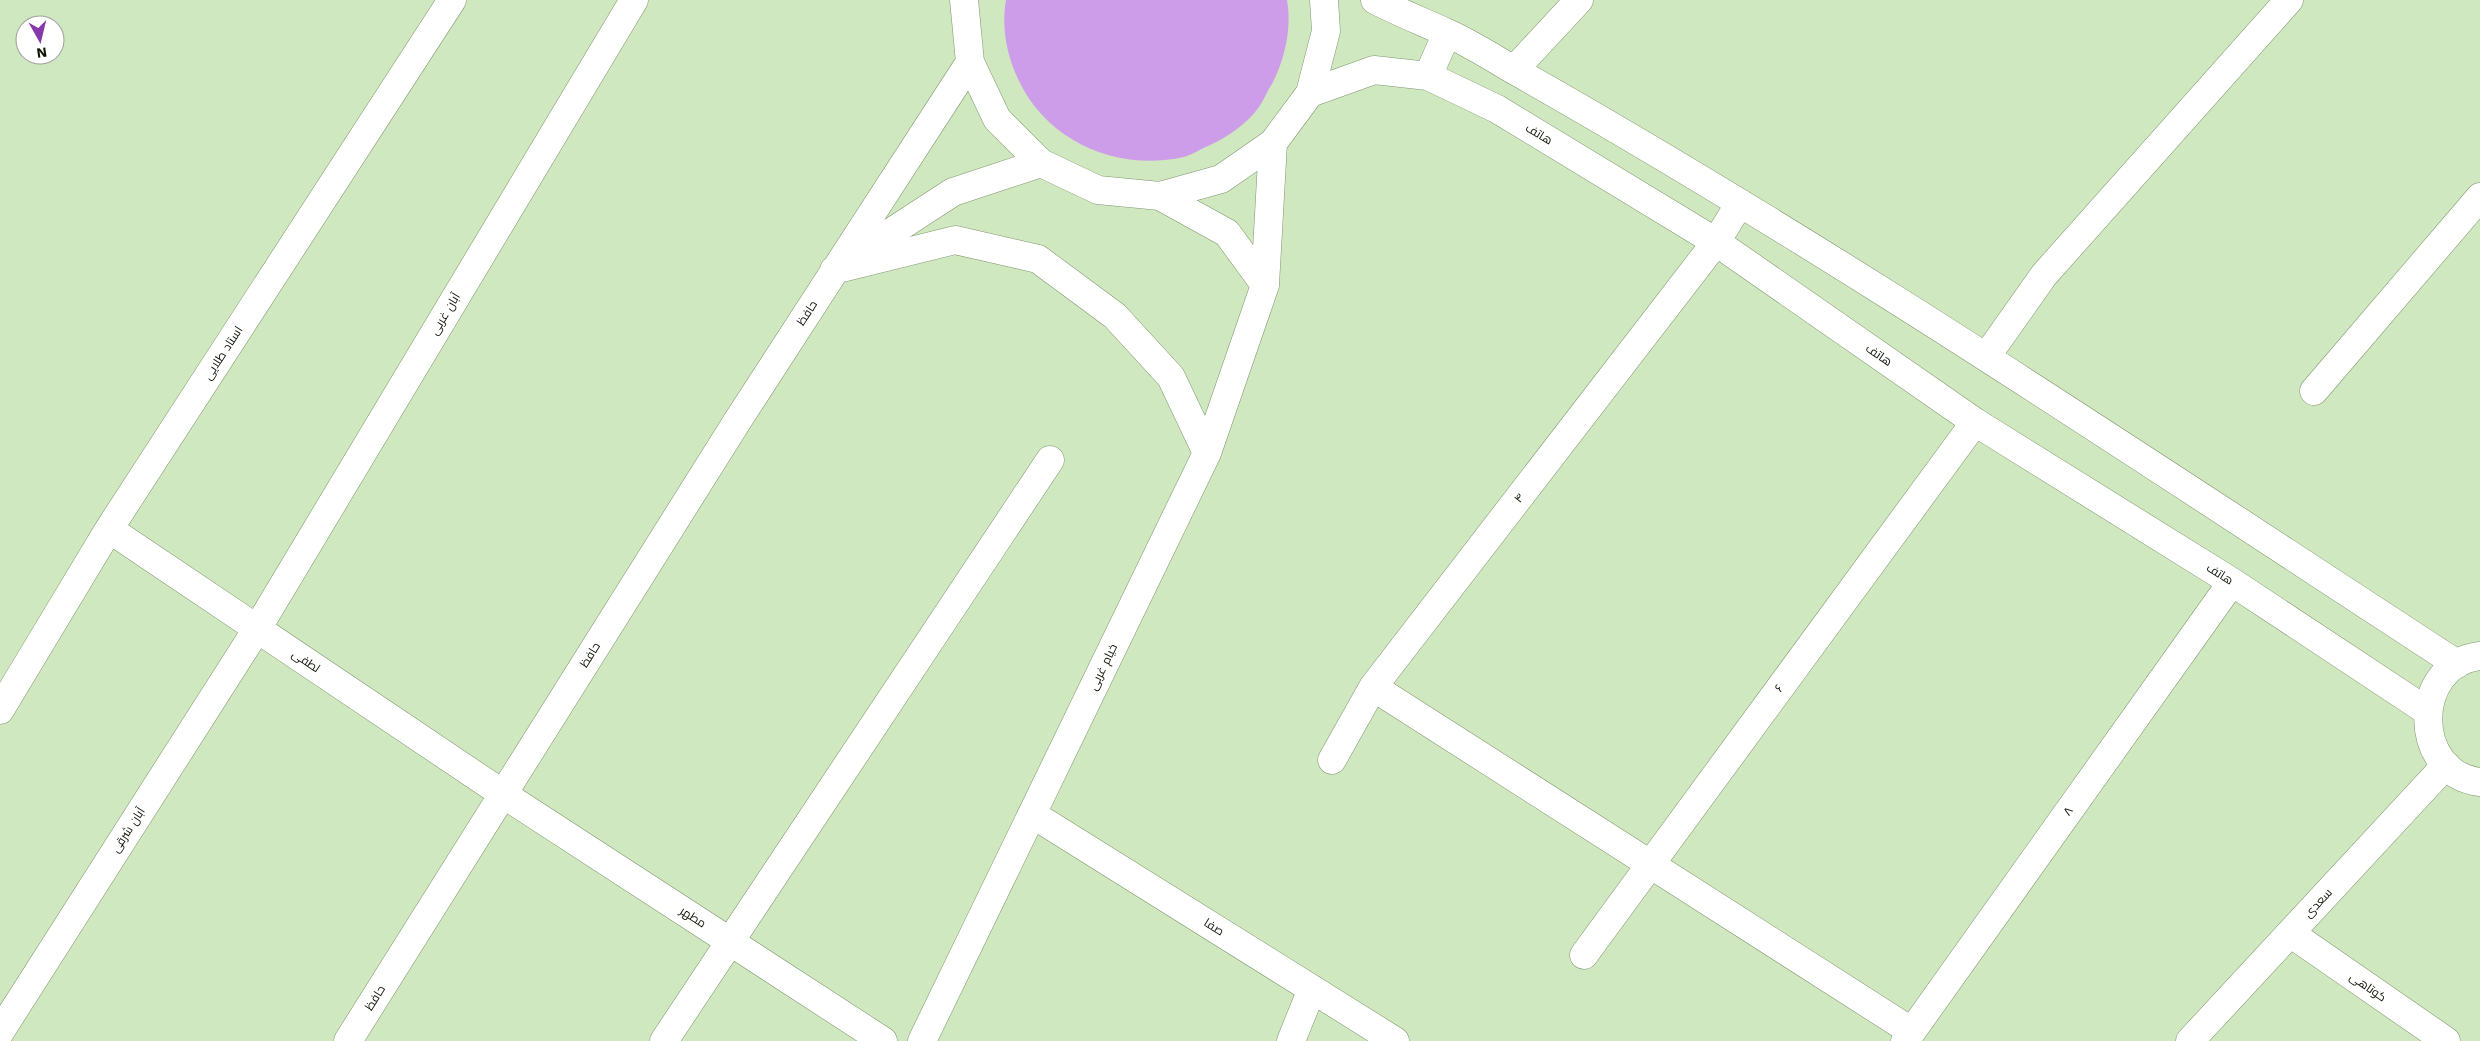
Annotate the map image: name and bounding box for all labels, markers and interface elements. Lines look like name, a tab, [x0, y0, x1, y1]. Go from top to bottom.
north arrow	[15, 15, 65, 65]
text: N	[36, 44, 48, 62]
street label: هاتف	[1523, 121, 1555, 147]
street label: آبان غربی	[427, 290, 463, 338]
street label: حافظ	[794, 298, 820, 328]
street label: استاد طلایی	[201, 324, 245, 382]
street label: هاتف	[1863, 341, 1895, 369]
street label: ۴	[1511, 491, 1527, 505]
street label: هاتف	[2204, 560, 2236, 588]
street label: حافظ	[577, 640, 603, 670]
street label: خیام غربی	[1086, 642, 1121, 693]
street label: لطفی	[289, 647, 323, 675]
street label: ۶	[1772, 682, 1786, 694]
street label: ۸	[2060, 803, 2076, 818]
street label: آبان شرقی	[108, 804, 148, 855]
street label: سعدی	[2301, 885, 2335, 920]
street label: مطهر	[677, 903, 709, 931]
street label: صفا	[1201, 915, 1227, 939]
street label: کوتاهی	[2347, 969, 2389, 1005]
street label: حافظ	[362, 983, 388, 1013]

